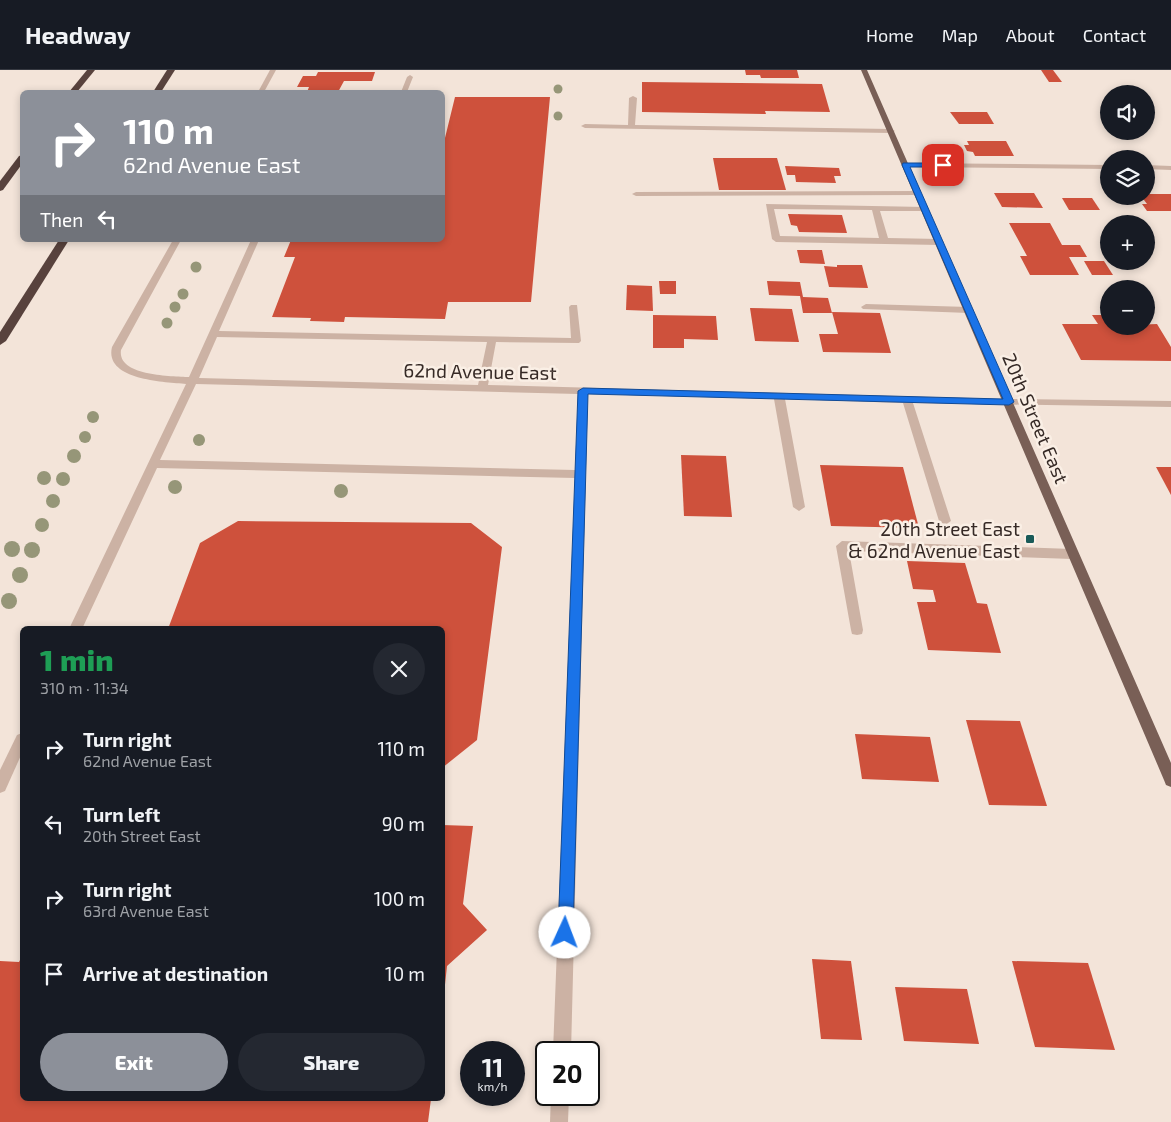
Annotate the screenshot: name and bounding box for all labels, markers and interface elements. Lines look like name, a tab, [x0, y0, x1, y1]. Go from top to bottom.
text: Headway	[25, 20, 131, 49]
text: Home	[866, 24, 914, 46]
text: Map	[942, 24, 978, 46]
text: About	[1006, 24, 1055, 46]
text: Contact	[1083, 24, 1146, 46]
map controls	[1100, 85, 1155, 335]
button: sound	[1100, 85, 1155, 140]
text: 110 m	[123, 109, 214, 151]
icon: right	[40, 110, 105, 175]
pin	[922, 144, 964, 186]
button: layers	[1100, 150, 1155, 205]
text: 62nd Avenue East	[123, 151, 300, 177]
icon: arrive	[929, 151, 957, 179]
icon: left	[93, 205, 121, 233]
text: Then	[40, 208, 83, 231]
button: +	[1100, 215, 1155, 270]
button: −	[1100, 280, 1155, 335]
street label: 20th Street East	[998, 349, 1074, 487]
street label: 62nd Avenue East	[403, 358, 557, 384]
place label: 20th Street East & 62nd Avenue East	[848, 517, 1020, 562]
marker: 20th Street East & 62nd Avenue East	[1024, 533, 1036, 545]
text: 1 min	[40, 641, 114, 677]
button: close	[373, 643, 425, 695]
text: 310 m · 11:34	[40, 678, 129, 697]
text: Turn right	[83, 728, 171, 751]
icon: right	[40, 735, 68, 763]
text: 110 m	[378, 737, 425, 760]
text: 62nd Avenue East	[83, 751, 212, 770]
text: Turn left	[83, 803, 160, 826]
icon: left	[40, 810, 68, 838]
text: 90 m	[382, 812, 425, 835]
text: 20th Street East	[83, 826, 201, 845]
text: Turn right	[83, 878, 171, 901]
icon: right	[40, 885, 68, 913]
text: 100 m	[374, 887, 425, 910]
text: 63rd Avenue East	[83, 901, 209, 920]
position arrow	[538, 906, 590, 958]
icon: arrive	[40, 960, 68, 988]
text: Arrive at destination	[83, 962, 268, 985]
text: 10 m	[385, 962, 425, 985]
button: Exit	[40, 1033, 228, 1091]
button: Share	[238, 1033, 425, 1091]
speed limit sign: 20	[535, 1041, 600, 1106]
text: 11	[482, 1052, 503, 1082]
text: km/h	[478, 1079, 507, 1093]

